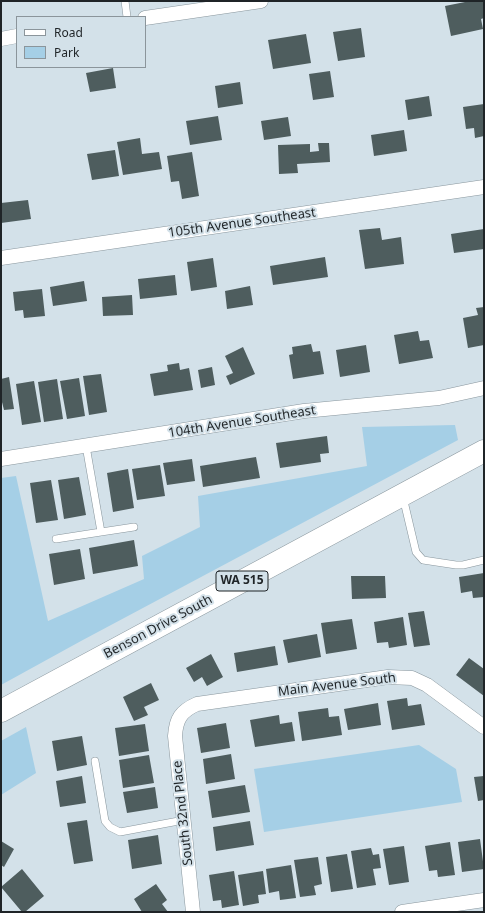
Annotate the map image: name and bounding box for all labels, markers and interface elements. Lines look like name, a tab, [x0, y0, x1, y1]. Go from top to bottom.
legend	[16, 16, 146, 68]
text: Road	[54, 24, 83, 41]
text: Park	[54, 44, 79, 61]
street label: 105th Avenue Southeast	[167, 205, 317, 241]
street label: 104th Avenue Southeast	[167, 403, 317, 441]
road number: WA 515	[216, 571, 268, 591]
street label: Benson Drive South	[101, 592, 215, 662]
street label: Main Avenue South	[277, 670, 397, 700]
street label: South 32nd Place	[170, 760, 196, 866]

